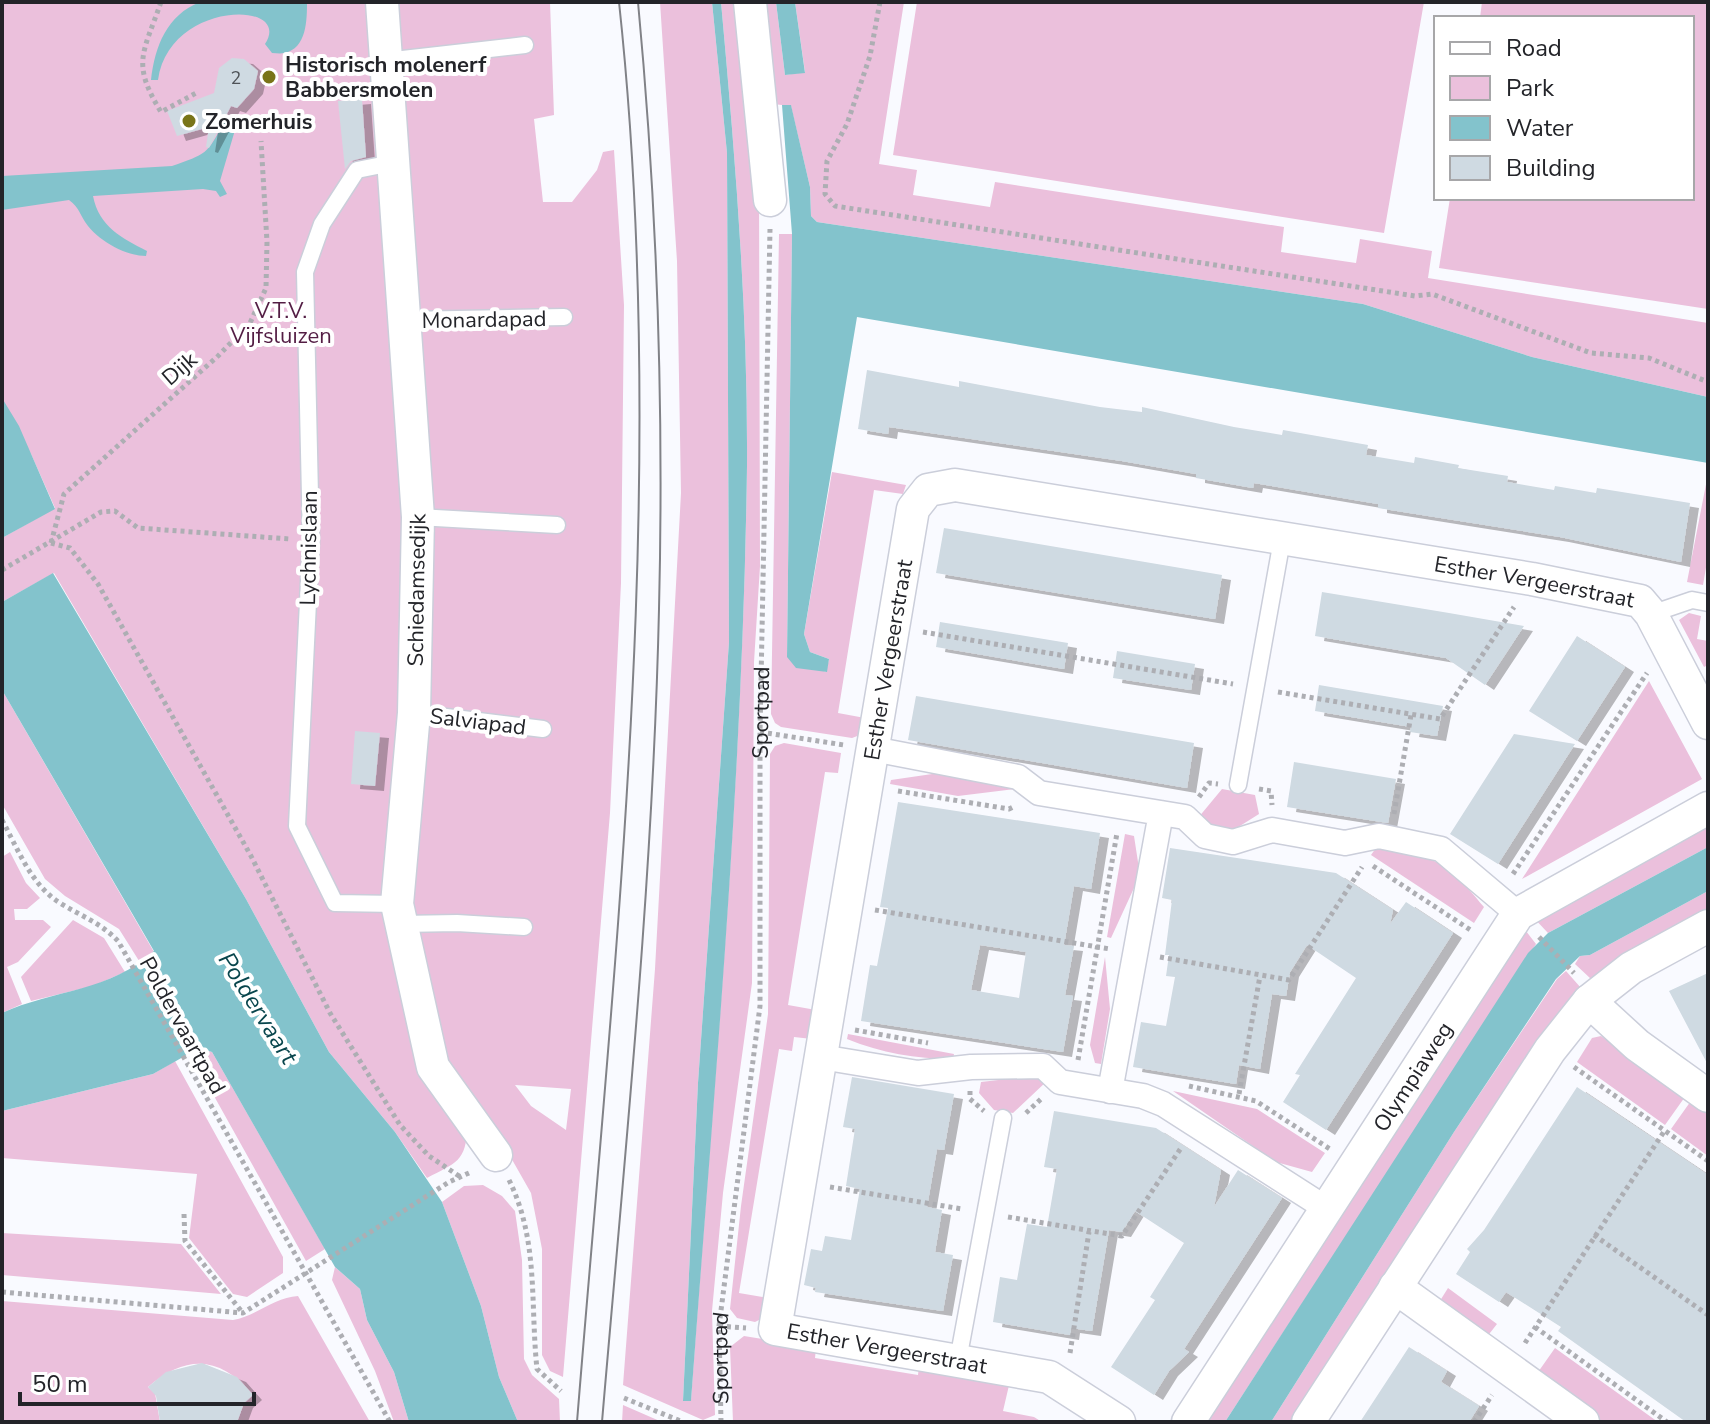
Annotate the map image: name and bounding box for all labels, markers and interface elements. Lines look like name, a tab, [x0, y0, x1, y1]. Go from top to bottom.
legend	[1434, 16, 1694, 200]
text: Road	[1506, 32, 1562, 64]
place label: Historisch molenerf Babbersmolen	[285, 50, 487, 105]
house number: 2	[231, 66, 241, 90]
marker: Historisch molenerf Babbersmolen	[260, 68, 278, 86]
text: Park	[1506, 72, 1555, 104]
place label: Zomerhuis	[205, 107, 312, 137]
marker: Zomerhuis	[180, 112, 198, 130]
text: Water	[1506, 112, 1574, 144]
text: Building	[1506, 152, 1596, 184]
park label: V.T.V. Vijfsluizen	[229, 296, 332, 351]
street label: Monardapad	[421, 304, 547, 336]
street label: Dijk	[156, 344, 204, 392]
street label: Lychnislaan	[293, 490, 325, 606]
street label: Schiedamsedijk	[401, 512, 433, 667]
street label: Esther Vergeerstraat	[1432, 549, 1637, 616]
street label: Esther Vergeerstraat	[857, 557, 920, 763]
street label: Sportpad	[746, 666, 777, 759]
street label: Salviapad	[428, 701, 528, 743]
water label: Poldervaart	[211, 946, 305, 1071]
street label: Poldervaartpad	[132, 951, 232, 1100]
street label: Olympiaweg	[1366, 1016, 1460, 1138]
street label: Sportpad	[705, 1310, 737, 1404]
street label: Esther Vergeerstraat	[784, 1317, 990, 1381]
scale bar	[20, 1356, 254, 1406]
text: 50 m	[32, 1368, 88, 1400]

